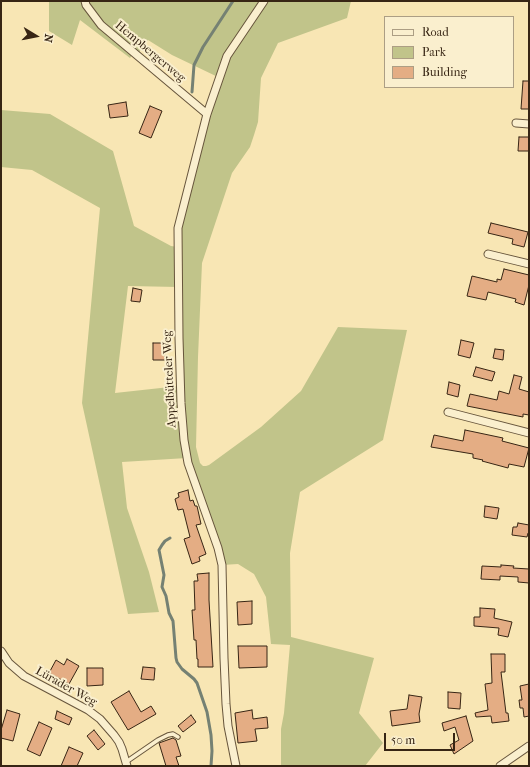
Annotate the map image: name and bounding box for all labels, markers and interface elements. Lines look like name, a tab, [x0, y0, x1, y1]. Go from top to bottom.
north arrow	[16, 16, 56, 56]
legend	[384, 16, 514, 88]
street label: Hempbergerweg	[112, 18, 188, 86]
text: Road	[422, 25, 449, 39]
text: N	[41, 33, 55, 43]
text: Park	[422, 45, 446, 59]
text: Building	[422, 65, 467, 79]
street label: Appelbütteler Weg	[160, 330, 180, 428]
street label: Lürader Weg	[33, 664, 99, 710]
scale bar	[386, 725, 457, 751]
text: 50 m	[391, 733, 415, 747]

